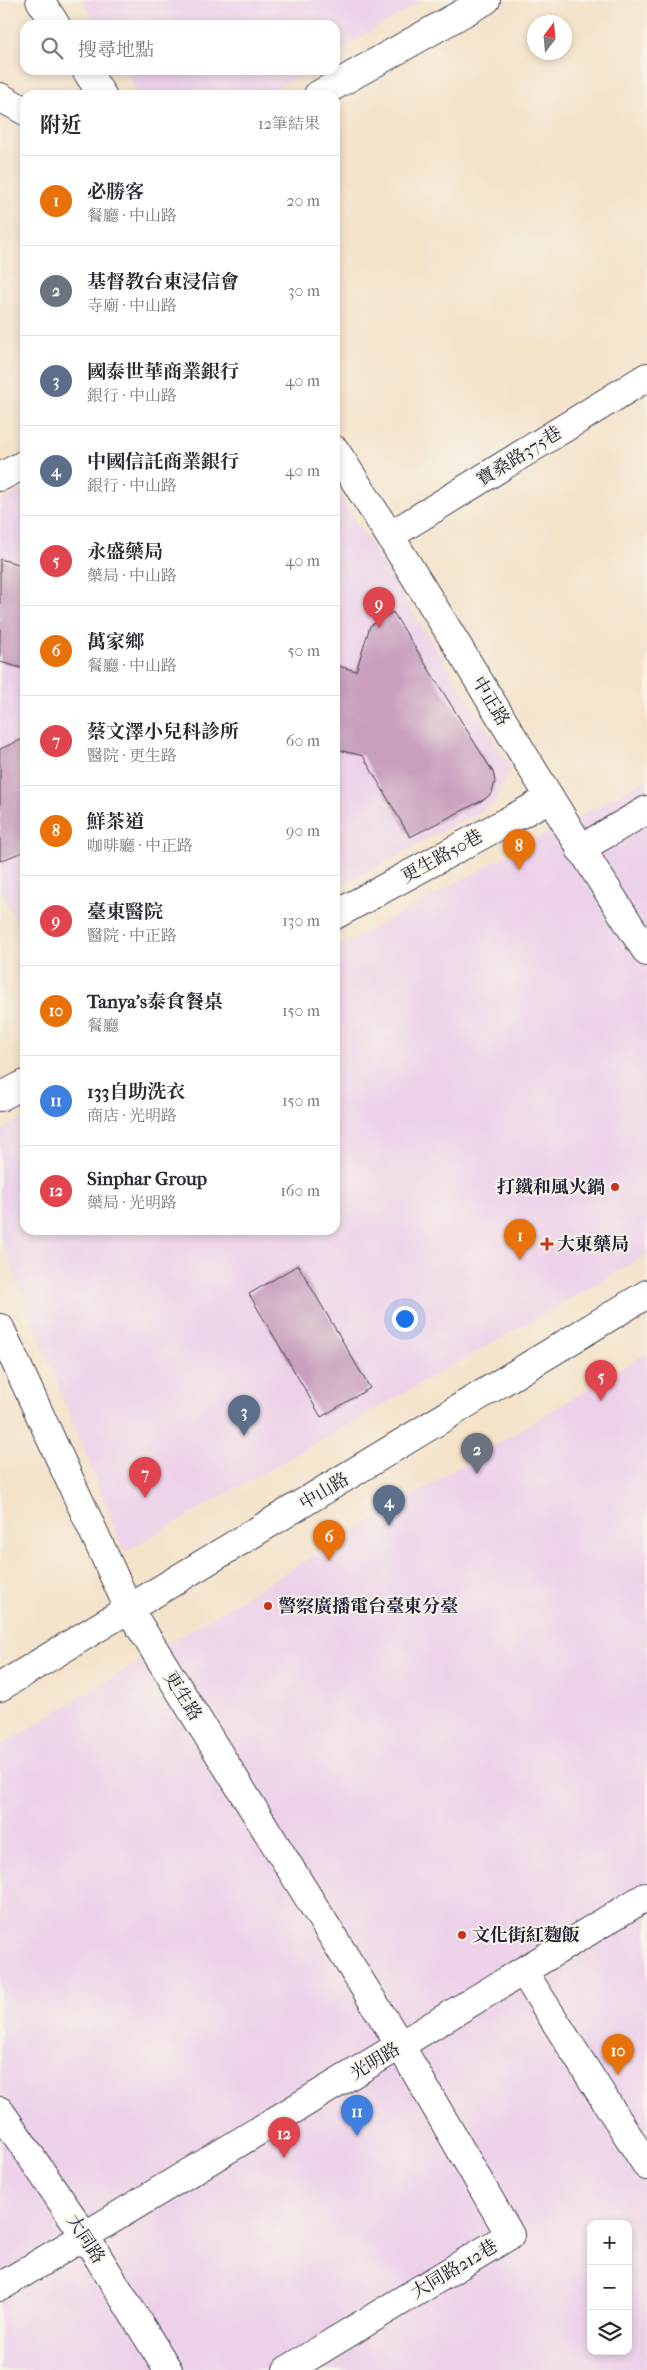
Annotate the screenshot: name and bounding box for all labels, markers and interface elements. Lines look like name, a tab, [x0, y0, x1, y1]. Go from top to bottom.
north arrow	[527, 15, 572, 60]
search box	[20, 20, 340, 75]
icon: search	[38, 34, 66, 62]
text: 搜尋地點	[78, 39, 154, 61]
text: 附近	[40, 113, 82, 137]
text: 12筆結果	[258, 114, 320, 133]
text: 必勝客	[87, 181, 144, 203]
text: 1	[53, 191, 59, 210]
text: 20 m	[286, 191, 320, 210]
text: 餐廳 · 中山路	[87, 206, 177, 225]
text: 基督教台東浸信會	[87, 271, 239, 293]
text: 2	[52, 281, 60, 300]
text: 30 m	[288, 281, 320, 300]
text: 寺廟 · 中山路	[87, 296, 177, 315]
text: 國泰世華商業銀行	[87, 361, 239, 383]
text: 3	[53, 371, 59, 390]
text: 40 m	[285, 371, 320, 390]
text: 銀行 · 中山路	[87, 386, 177, 405]
street label: 寶桑路375巷	[473, 422, 565, 491]
text: 中國信託商業銀行	[87, 451, 239, 473]
text: 4	[51, 461, 61, 480]
text: 40 m	[285, 461, 320, 480]
text: 銀行 · 中山路	[87, 476, 177, 495]
text: 永盛藥局	[87, 541, 163, 563]
text: 5	[53, 551, 59, 570]
text: 40 m	[285, 551, 320, 570]
text: 藥局 · 中山路	[87, 566, 177, 585]
pin: 9	[363, 587, 395, 628]
text: 萬家鄉	[87, 631, 144, 653]
text: 6	[52, 641, 60, 660]
text: 50 m	[288, 641, 320, 660]
text: 餐廳 · 中山路	[87, 656, 177, 675]
street label: 中正路	[468, 673, 513, 730]
text: 蔡文澤小兒科診所	[87, 721, 239, 743]
text: 7	[52, 731, 60, 750]
text: 60 m	[286, 731, 320, 750]
text: 醫院 · 更生路	[87, 746, 177, 765]
text: 鮮茶道	[87, 811, 144, 833]
text: 8	[52, 821, 60, 840]
text: 90 m	[286, 821, 320, 840]
street label: 更生路50巷	[398, 826, 487, 887]
pin: 8	[503, 829, 535, 870]
text: 咖啡廳 · 中正路	[87, 836, 193, 855]
text: 臺東醫院	[87, 901, 163, 923]
text: 9	[52, 911, 60, 930]
text: 130 m	[282, 911, 320, 930]
text: 醫院 · 中正路	[87, 926, 177, 945]
text: Tanya's泰食餐桌	[87, 991, 223, 1013]
text: 10	[49, 1001, 63, 1020]
text: 150 m	[282, 1001, 320, 1020]
text: 餐廳	[87, 1016, 119, 1035]
text: 133自助洗衣	[87, 1081, 185, 1103]
text: 11	[50, 1091, 62, 1110]
text: 150 m	[282, 1091, 320, 1110]
text: 商店 · 光明路	[87, 1106, 177, 1125]
text: Sinphar Group	[87, 1168, 207, 1190]
place label: 打鐵和風火鍋	[497, 1177, 605, 1198]
text: 12	[49, 1181, 63, 1200]
text: 160 m	[280, 1181, 320, 1200]
marker: 打鐵和風火鍋	[609, 1181, 621, 1193]
text: 藥局 · 光明路	[87, 1193, 177, 1212]
pin: 1	[504, 1219, 536, 1260]
place label: 大東藥局	[557, 1234, 629, 1255]
marker: 大東藥局	[541, 1238, 553, 1250]
your location	[392, 1306, 418, 1332]
pin: 5	[585, 1360, 617, 1401]
pin: 3	[228, 1395, 260, 1436]
pin: 2	[461, 1433, 493, 1474]
pin: 7	[129, 1457, 161, 1498]
street label: 中山路	[296, 1469, 353, 1514]
pin: 4	[373, 1485, 405, 1526]
pin: 6	[313, 1520, 345, 1561]
place label: 警察廣播電台臺東分臺	[278, 1596, 458, 1617]
marker: 警察廣播電台臺東分臺	[262, 1600, 274, 1612]
street label: 更生路	[159, 1668, 206, 1725]
place label: 文化街紅麴飯	[472, 1925, 580, 1946]
marker: 文化街紅麴飯	[456, 1929, 468, 1941]
pin: 10	[602, 2034, 634, 2075]
street label: 光明路	[347, 2039, 404, 2084]
pin: 11	[341, 2095, 373, 2136]
pin: 12	[268, 2117, 300, 2158]
street label: 大同路	[62, 2211, 109, 2268]
map controls	[587, 2220, 632, 2355]
button: +	[587, 2220, 632, 2265]
street label: 大同路212巷	[407, 2235, 501, 2303]
button: −	[587, 2265, 632, 2310]
button: layers	[587, 2310, 632, 2355]

